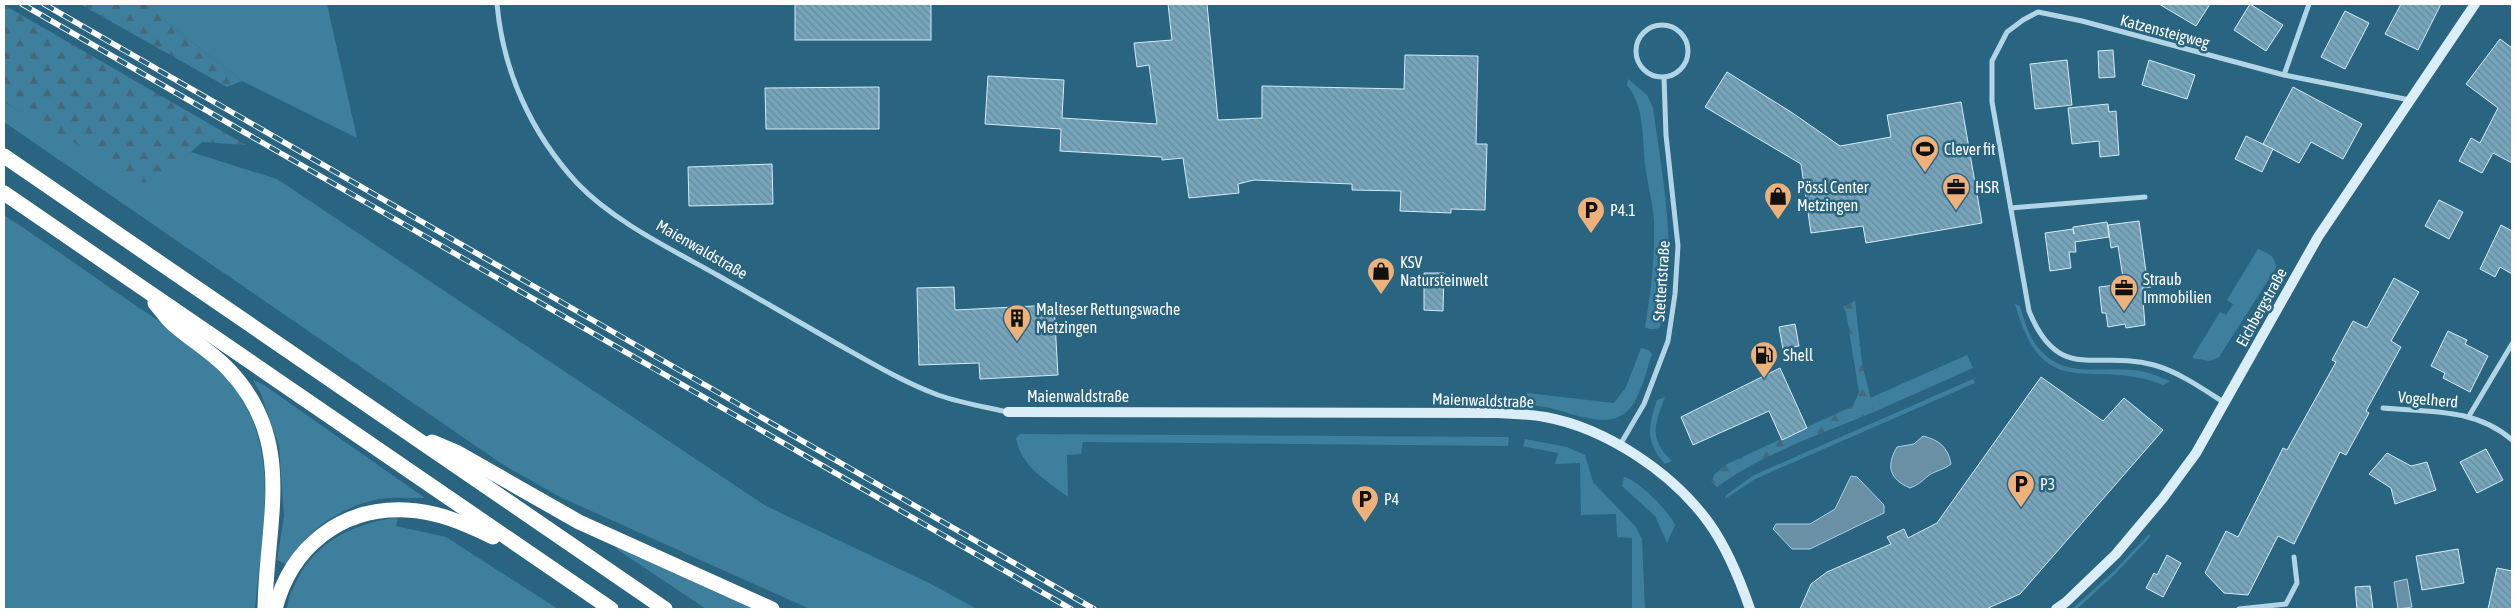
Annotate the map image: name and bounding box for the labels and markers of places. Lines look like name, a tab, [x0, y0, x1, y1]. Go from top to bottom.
sports icon: Clever fit	[1910, 134, 1940, 173]
place label: Clever fit	[1944, 140, 1996, 158]
office icon: HSR	[1941, 172, 1971, 211]
place label: Pössl Center Metzingen	[1797, 178, 1869, 215]
place label: HSR	[1975, 178, 1999, 196]
shop icon: Pössl Center Metzingen	[1763, 181, 1793, 220]
parking icon: P4.1	[1576, 195, 1606, 234]
place label: P4.1	[1610, 201, 1636, 219]
place label: KSV Natursteinwelt	[1400, 253, 1489, 289]
shop icon: KSV Natursteinwelt	[1366, 256, 1396, 295]
place label: Straub Immobilien	[2143, 270, 2212, 306]
office icon: Straub Immobilien	[2109, 273, 2139, 312]
place label: Malteser Rettungswache Metzingen	[1036, 300, 1180, 337]
building icon: Malteser Rettungswache Metzingen	[1002, 303, 1032, 342]
fuel station icon: Shell	[1749, 340, 1779, 379]
place label: Shell	[1783, 346, 1814, 364]
parking icon: P3	[2006, 469, 2036, 508]
place label: P3	[2040, 475, 2055, 493]
parking icon: P4	[1350, 484, 1380, 523]
place label: P4	[1384, 490, 1399, 508]

